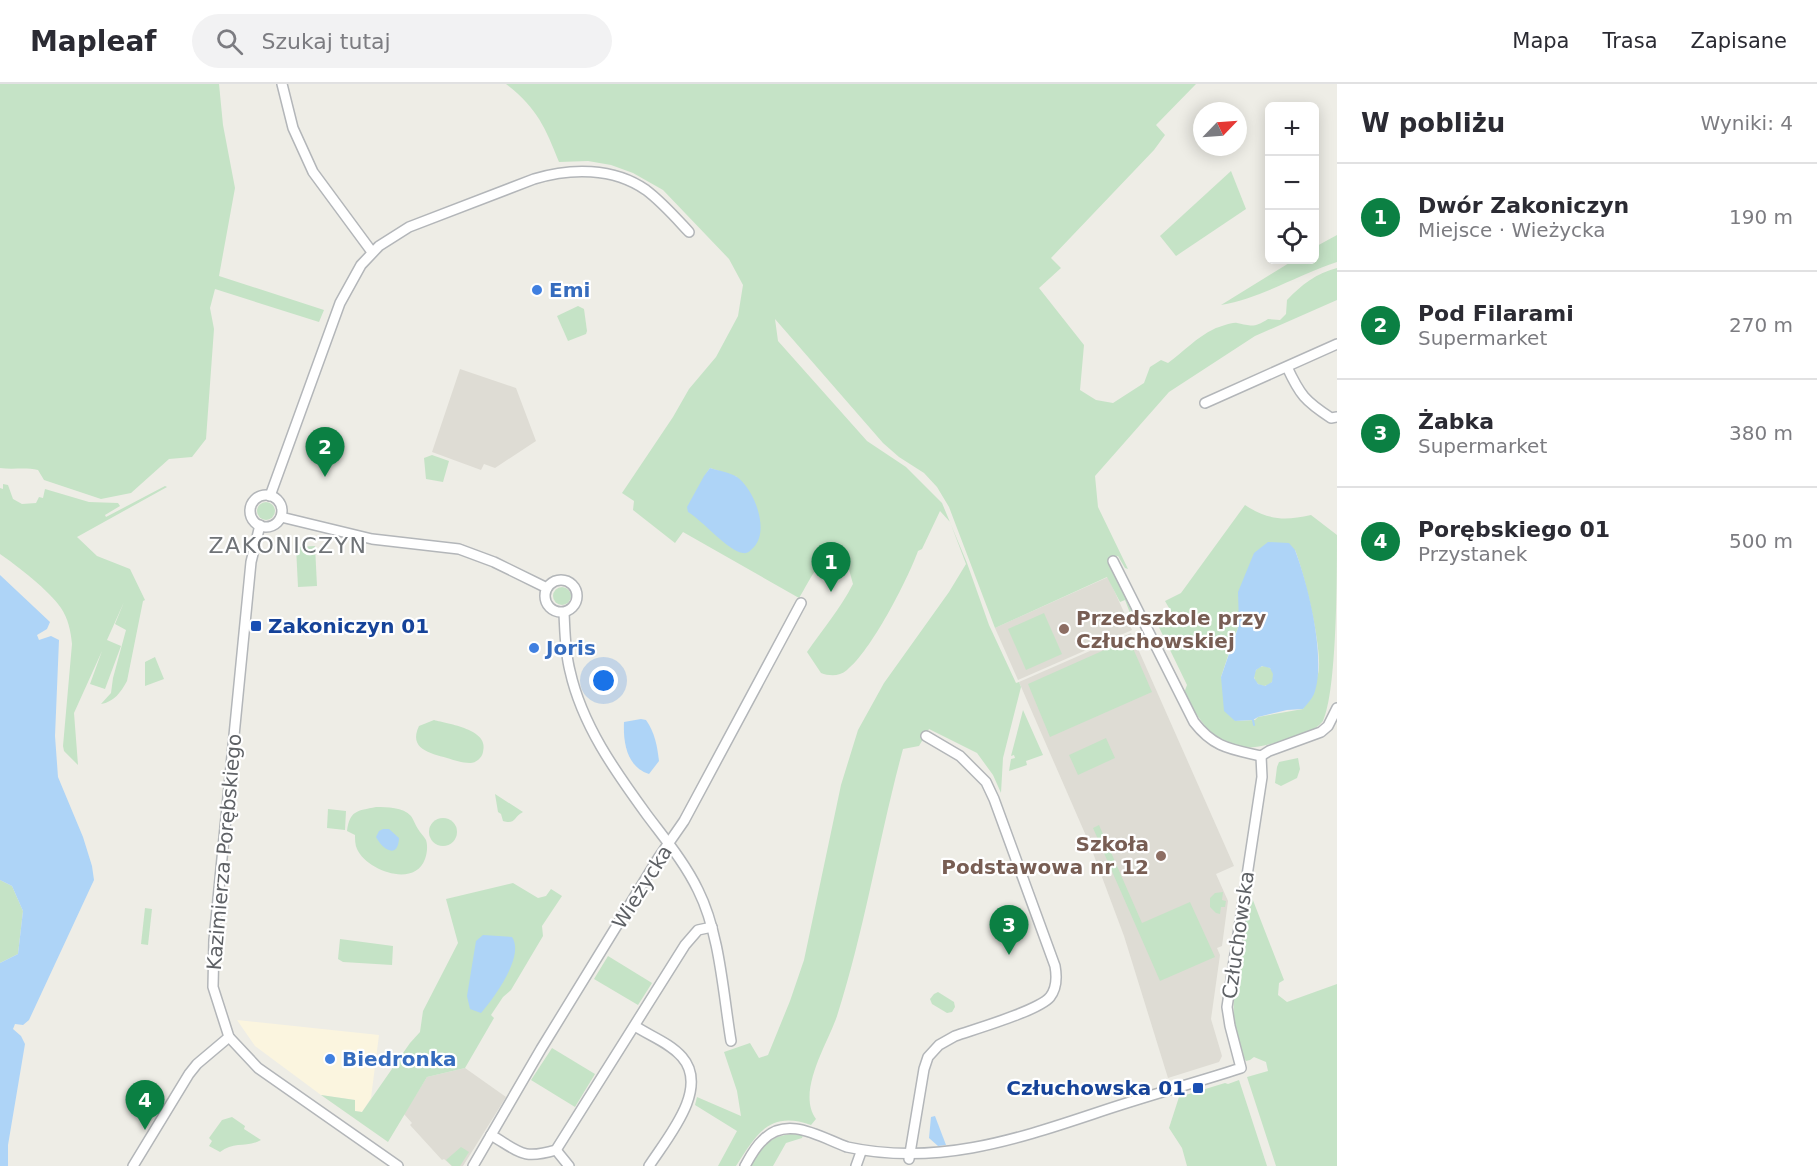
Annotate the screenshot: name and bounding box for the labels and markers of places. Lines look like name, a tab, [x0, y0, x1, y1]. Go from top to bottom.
place label: Emi	[549, 278, 590, 302]
marker: Emi	[530, 283, 544, 297]
pin: 2	[306, 428, 344, 477]
pin: 1	[812, 542, 850, 592]
place label: Przedszkole przy Człuchowskiej	[1076, 606, 1266, 653]
place label: Zakoniczyn 01	[268, 614, 429, 638]
marker: Zakoniczyn 01	[249, 619, 263, 633]
marker: Przedszkole przy Człuchowskiej	[1057, 622, 1071, 636]
place label: Joris	[544, 636, 596, 660]
marker: Joris	[527, 641, 541, 655]
place label: Szkoła Podstawowa nr 12	[941, 832, 1149, 879]
marker: Szkoła Podstawowa nr 12	[1154, 849, 1168, 863]
pin: 3	[990, 906, 1028, 955]
place label: Biedronka	[342, 1047, 457, 1071]
marker: Biedronka	[323, 1052, 337, 1066]
place label: Człuchowska 01	[1006, 1076, 1186, 1100]
pin: 4	[126, 1080, 164, 1130]
marker: Człuchowska 01	[1191, 1081, 1205, 1095]

